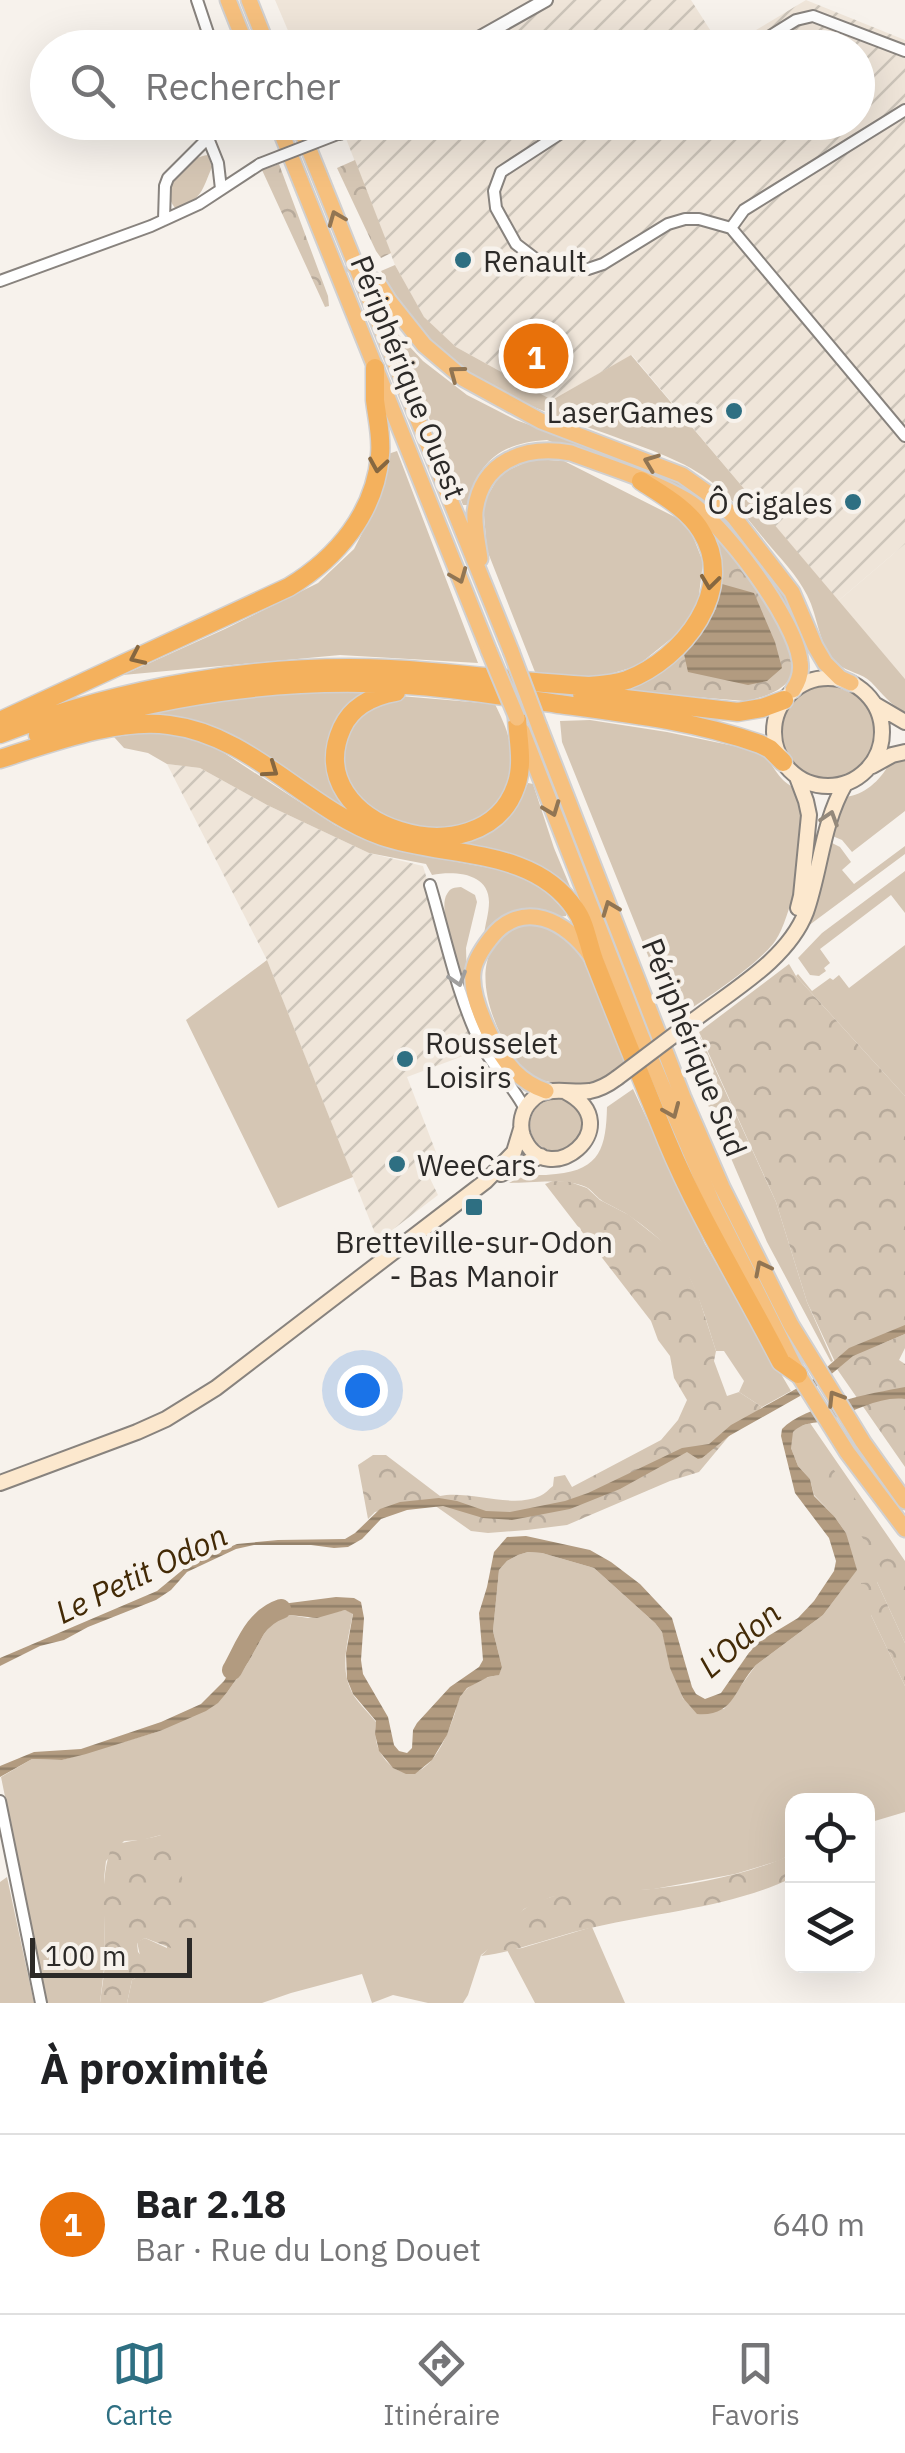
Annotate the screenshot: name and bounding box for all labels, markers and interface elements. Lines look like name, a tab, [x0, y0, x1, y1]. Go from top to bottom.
search box	[30, 30, 875, 140]
icon: search	[65, 58, 120, 113]
text: Rechercher	[145, 61, 340, 110]
one-way arrow	[328, 211, 348, 228]
place label: Renault	[483, 241, 587, 280]
street label: Périphérique Ouest	[342, 249, 476, 505]
marker: Renault	[452, 249, 474, 271]
pin: 1	[504, 318, 568, 394]
one-way arrow	[450, 367, 468, 384]
place label: LaserGames	[546, 392, 714, 431]
marker: LaserGames	[723, 400, 745, 422]
one-way arrow	[643, 454, 660, 474]
one-way arrow	[368, 456, 389, 473]
place label: Ô Cigales	[708, 483, 833, 522]
marker: Ô Cigales	[842, 491, 864, 513]
one-way arrow	[448, 567, 468, 584]
one-way arrow	[700, 574, 721, 590]
one-way arrow	[129, 645, 147, 665]
one-way arrow	[260, 758, 278, 776]
one-way arrow	[540, 799, 561, 816]
one-way arrow	[818, 810, 838, 827]
one-way arrow	[601, 900, 621, 918]
street label: Périphérique Sud	[633, 932, 757, 1162]
one-way arrow	[446, 970, 467, 987]
place label: Rousselet Loisirs	[425, 1023, 558, 1096]
marker: Rousselet Loisirs	[394, 1048, 416, 1070]
one-way arrow	[660, 1100, 680, 1118]
place label: WeeCars	[417, 1145, 537, 1184]
marker: WeeCars	[386, 1153, 408, 1175]
marker: Bretteville-sur-Odon - Bas Manoir	[463, 1196, 485, 1218]
place label: Bretteville-sur-Odon - Bas Manoir	[335, 1222, 613, 1295]
one-way arrow	[754, 1260, 774, 1278]
your location	[337, 1365, 388, 1416]
one-way arrow	[829, 1391, 848, 1409]
water label: Le Petit Odon	[48, 1513, 234, 1633]
water label: L'Odon	[689, 1592, 789, 1686]
map controls	[785, 1793, 875, 1973]
button: locate	[785, 1793, 875, 1883]
button: layers	[785, 1883, 875, 1973]
scale bar	[30, 1933, 192, 1978]
text: 100 m	[45, 1937, 126, 1974]
text: À proximité	[40, 2041, 269, 2096]
text: Bar 2.18	[135, 2179, 286, 2228]
text: 1	[63, 2203, 82, 2245]
text: 640 m	[772, 2203, 865, 2245]
text: Bar · Rue du Long Douet	[135, 2228, 481, 2270]
tab: Carte	[105, 2336, 173, 2433]
tab: Itinéraire	[383, 2336, 500, 2433]
tab: Favoris	[710, 2336, 800, 2433]

